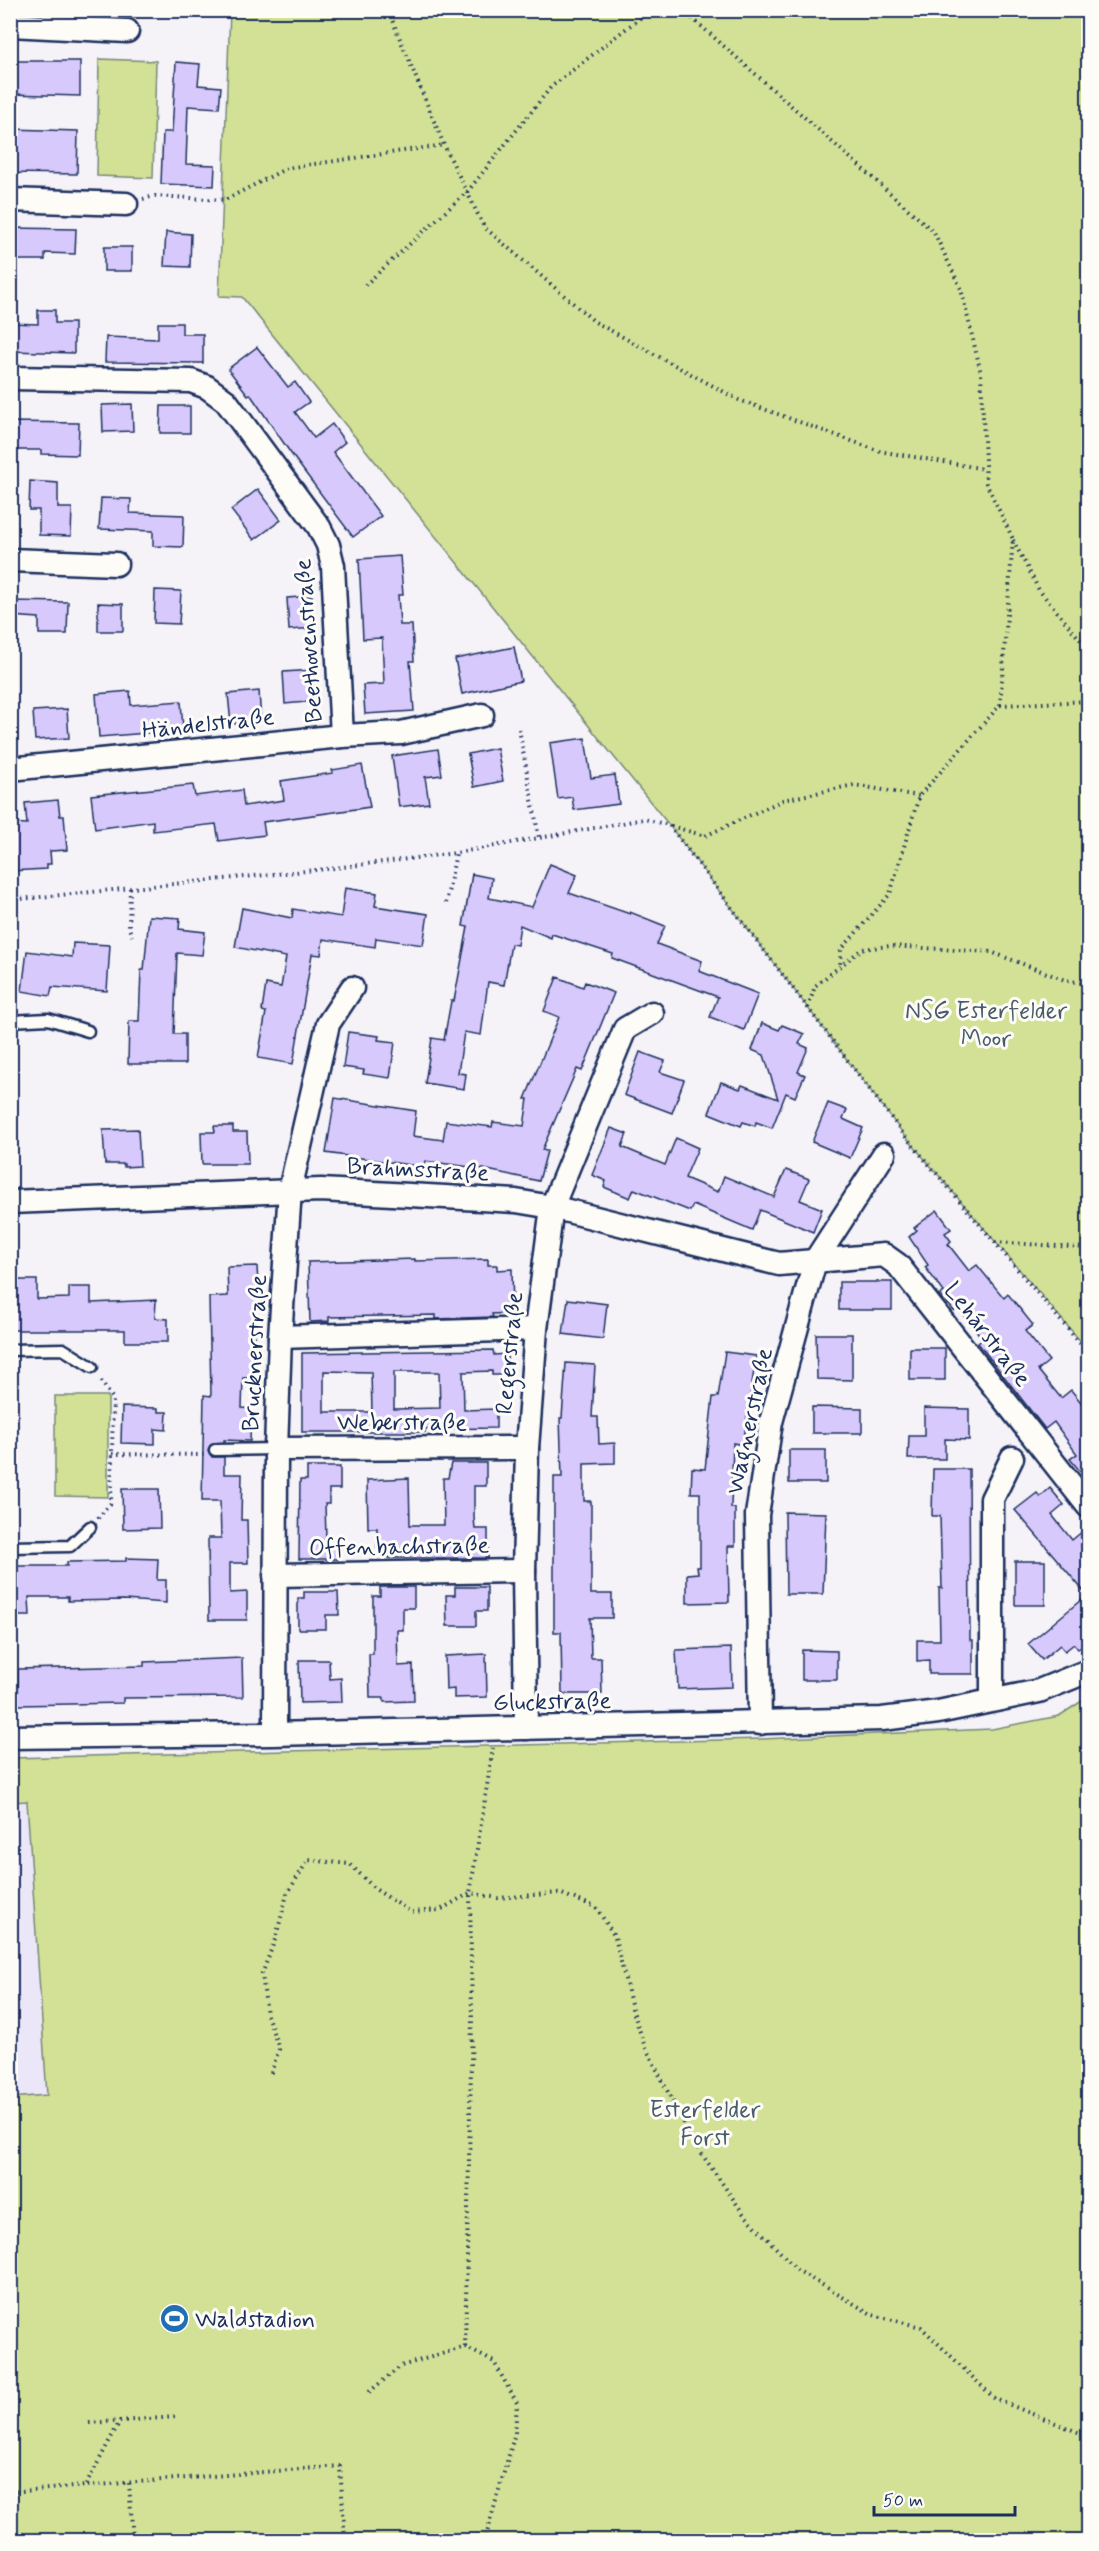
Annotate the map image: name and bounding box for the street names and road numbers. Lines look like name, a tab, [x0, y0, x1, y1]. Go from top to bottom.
street label: Beethovenstraße	[288, 557, 331, 724]
street label: Händelstraße	[141, 702, 276, 747]
street label: Brahmsstraße	[346, 1151, 490, 1190]
street label: Brucknerstraße	[236, 1274, 275, 1432]
street label: Lehárstraße	[936, 1276, 1038, 1394]
street label: Regerstraße	[490, 1290, 534, 1416]
street label: Wagnerstraße	[720, 1345, 784, 1498]
street label: Weberstraße	[337, 1408, 467, 1439]
street label: Offenbachstraße	[309, 1530, 490, 1565]
street label: Gluckstraße	[493, 1686, 612, 1719]

